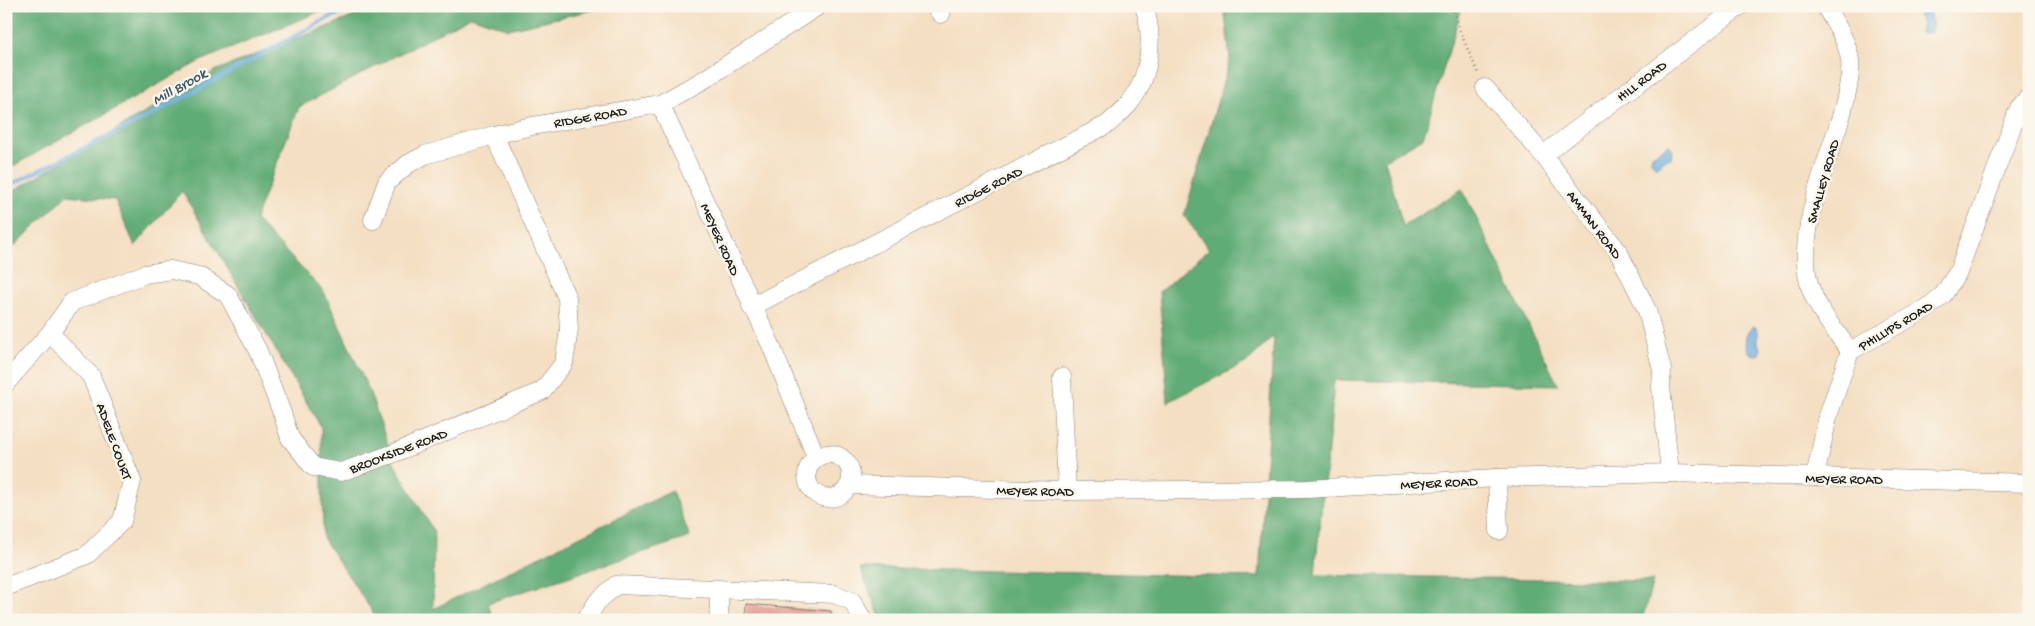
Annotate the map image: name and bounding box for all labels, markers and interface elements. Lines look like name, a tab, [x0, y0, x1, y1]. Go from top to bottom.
street label: HILL ROAD	[1614, 57, 1672, 106]
water label: Mill Brook	[150, 65, 211, 110]
street label: RIDGE ROAD	[553, 104, 629, 133]
street label: SMALLEY ROAD	[1804, 137, 1845, 226]
street label: RIDGE ROAD	[952, 163, 1027, 213]
street label: AMMAN ROAD	[1562, 188, 1625, 264]
street label: MEYER ROAD	[695, 201, 743, 280]
street label: PHILLIPS ROAD	[1855, 298, 1937, 356]
street label: ADELE COURT	[91, 401, 135, 483]
street label: BROOKSIDE ROAD	[347, 426, 451, 479]
street label: MEYER ROAD	[1805, 471, 1884, 490]
street label: MEYER ROAD	[1400, 474, 1479, 495]
street label: MEYER ROAD	[996, 483, 1075, 502]

